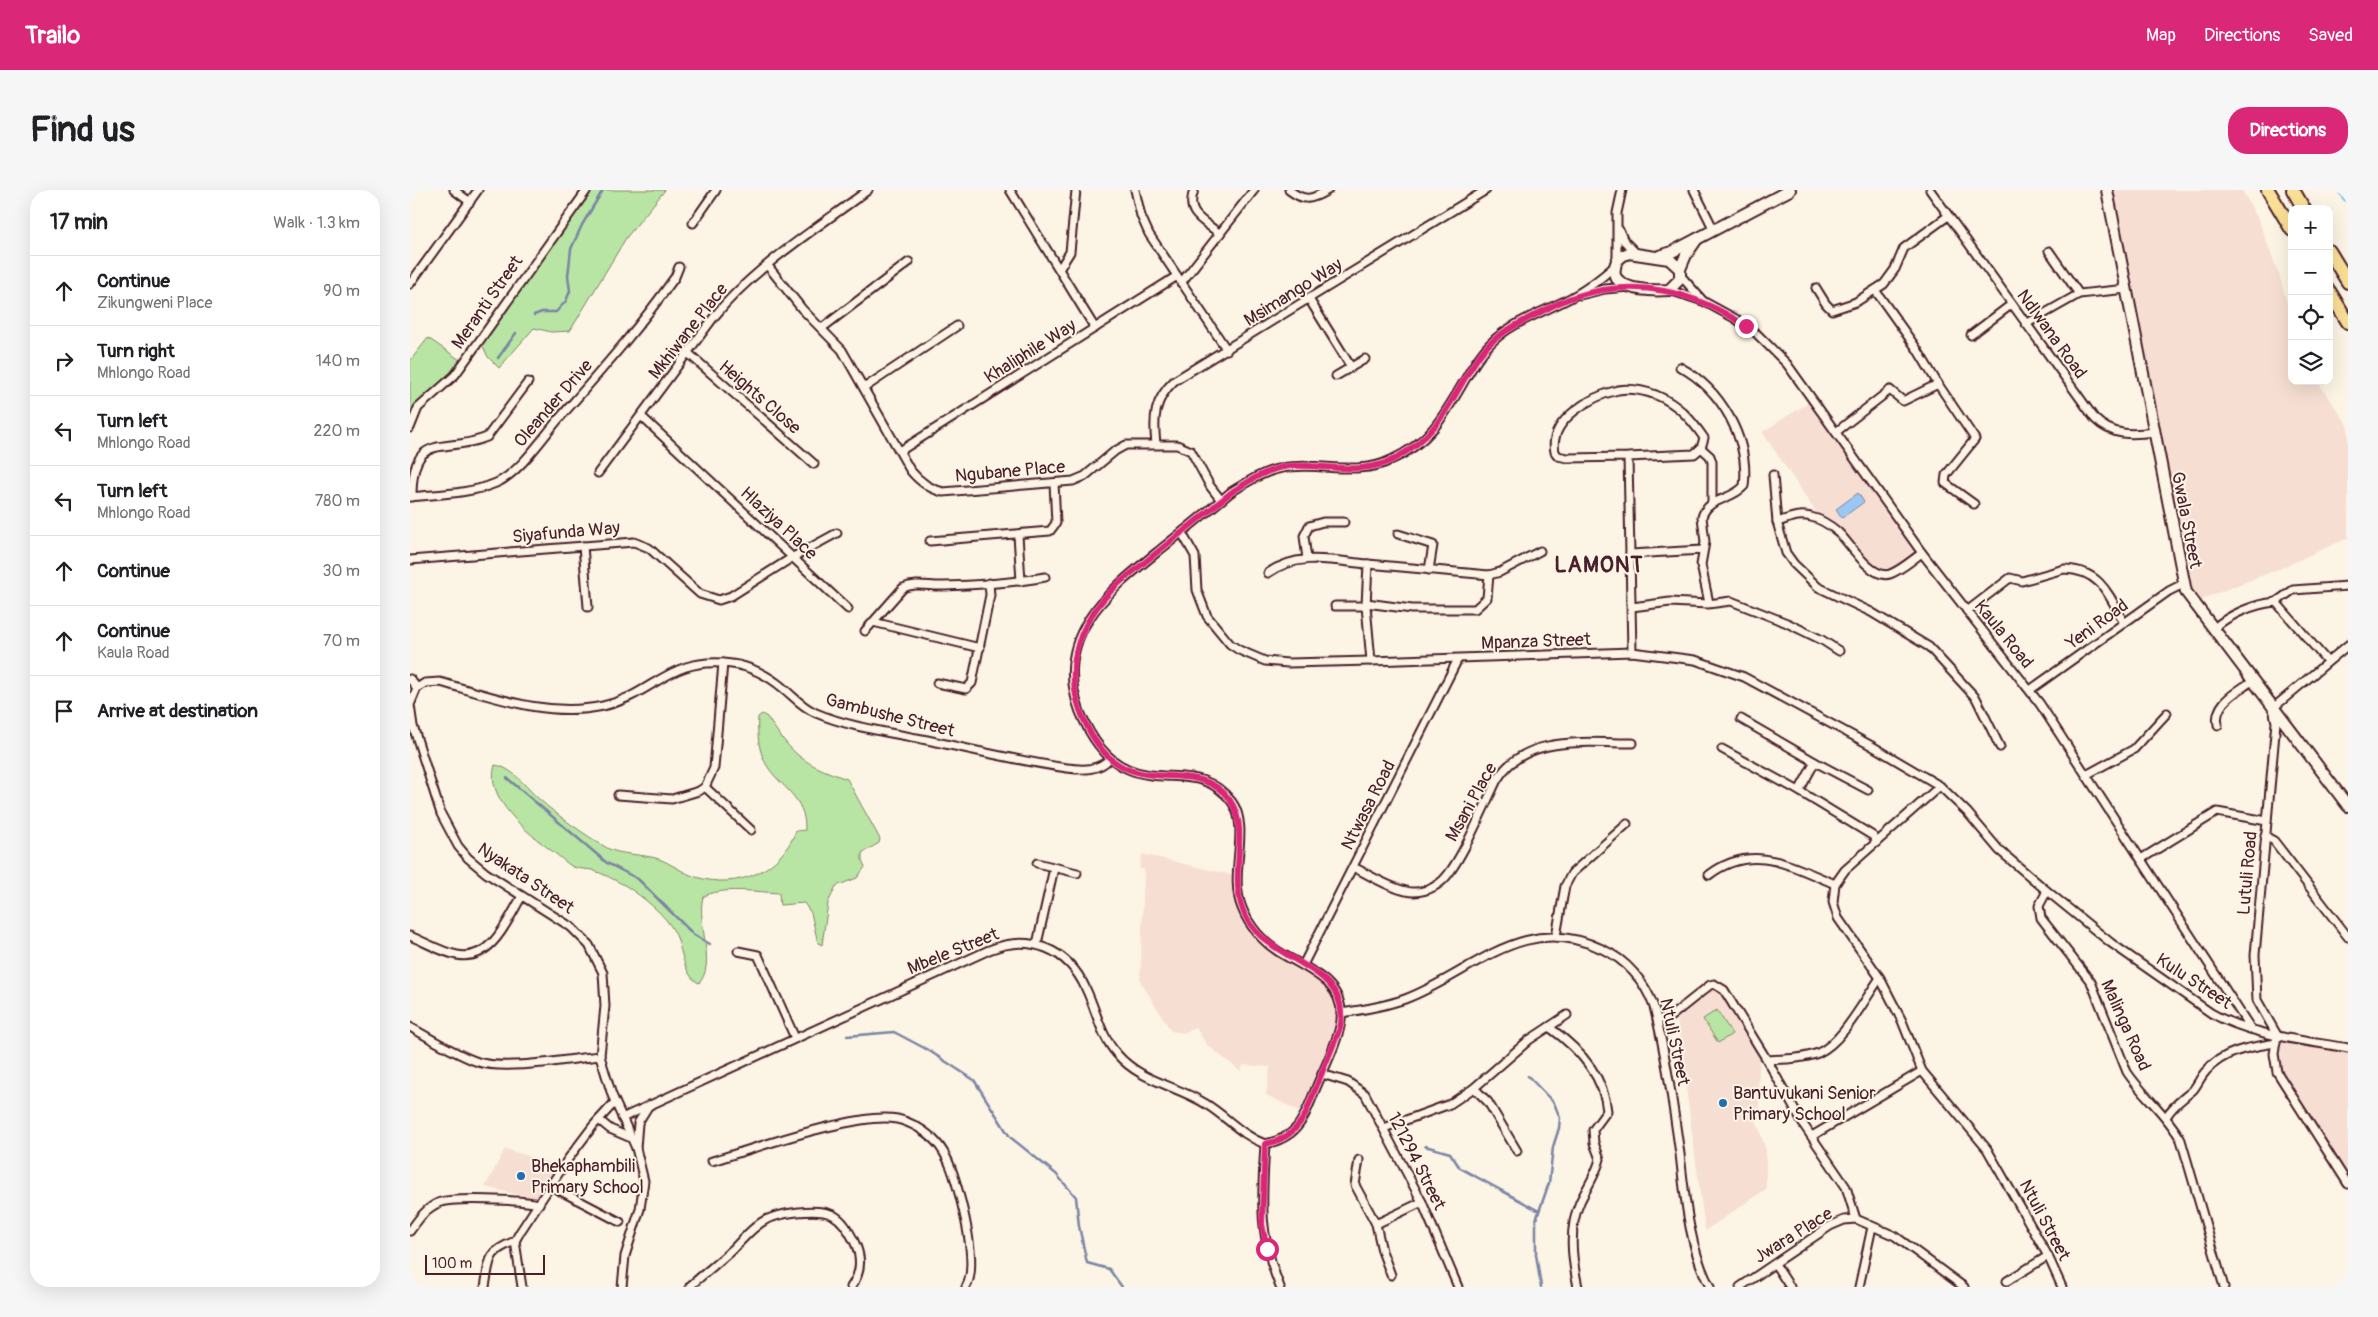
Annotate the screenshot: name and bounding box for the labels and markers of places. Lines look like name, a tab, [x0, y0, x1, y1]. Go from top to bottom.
place label: Bantuvukani Senior Primary School	[1733, 1082, 1876, 1126]
marker: Bantuvukani Senior Primary School	[1717, 1097, 1729, 1109]
place label: Bhekaphambili Primary School	[531, 1155, 644, 1199]
marker: Bhekaphambili Primary School	[515, 1170, 527, 1182]

